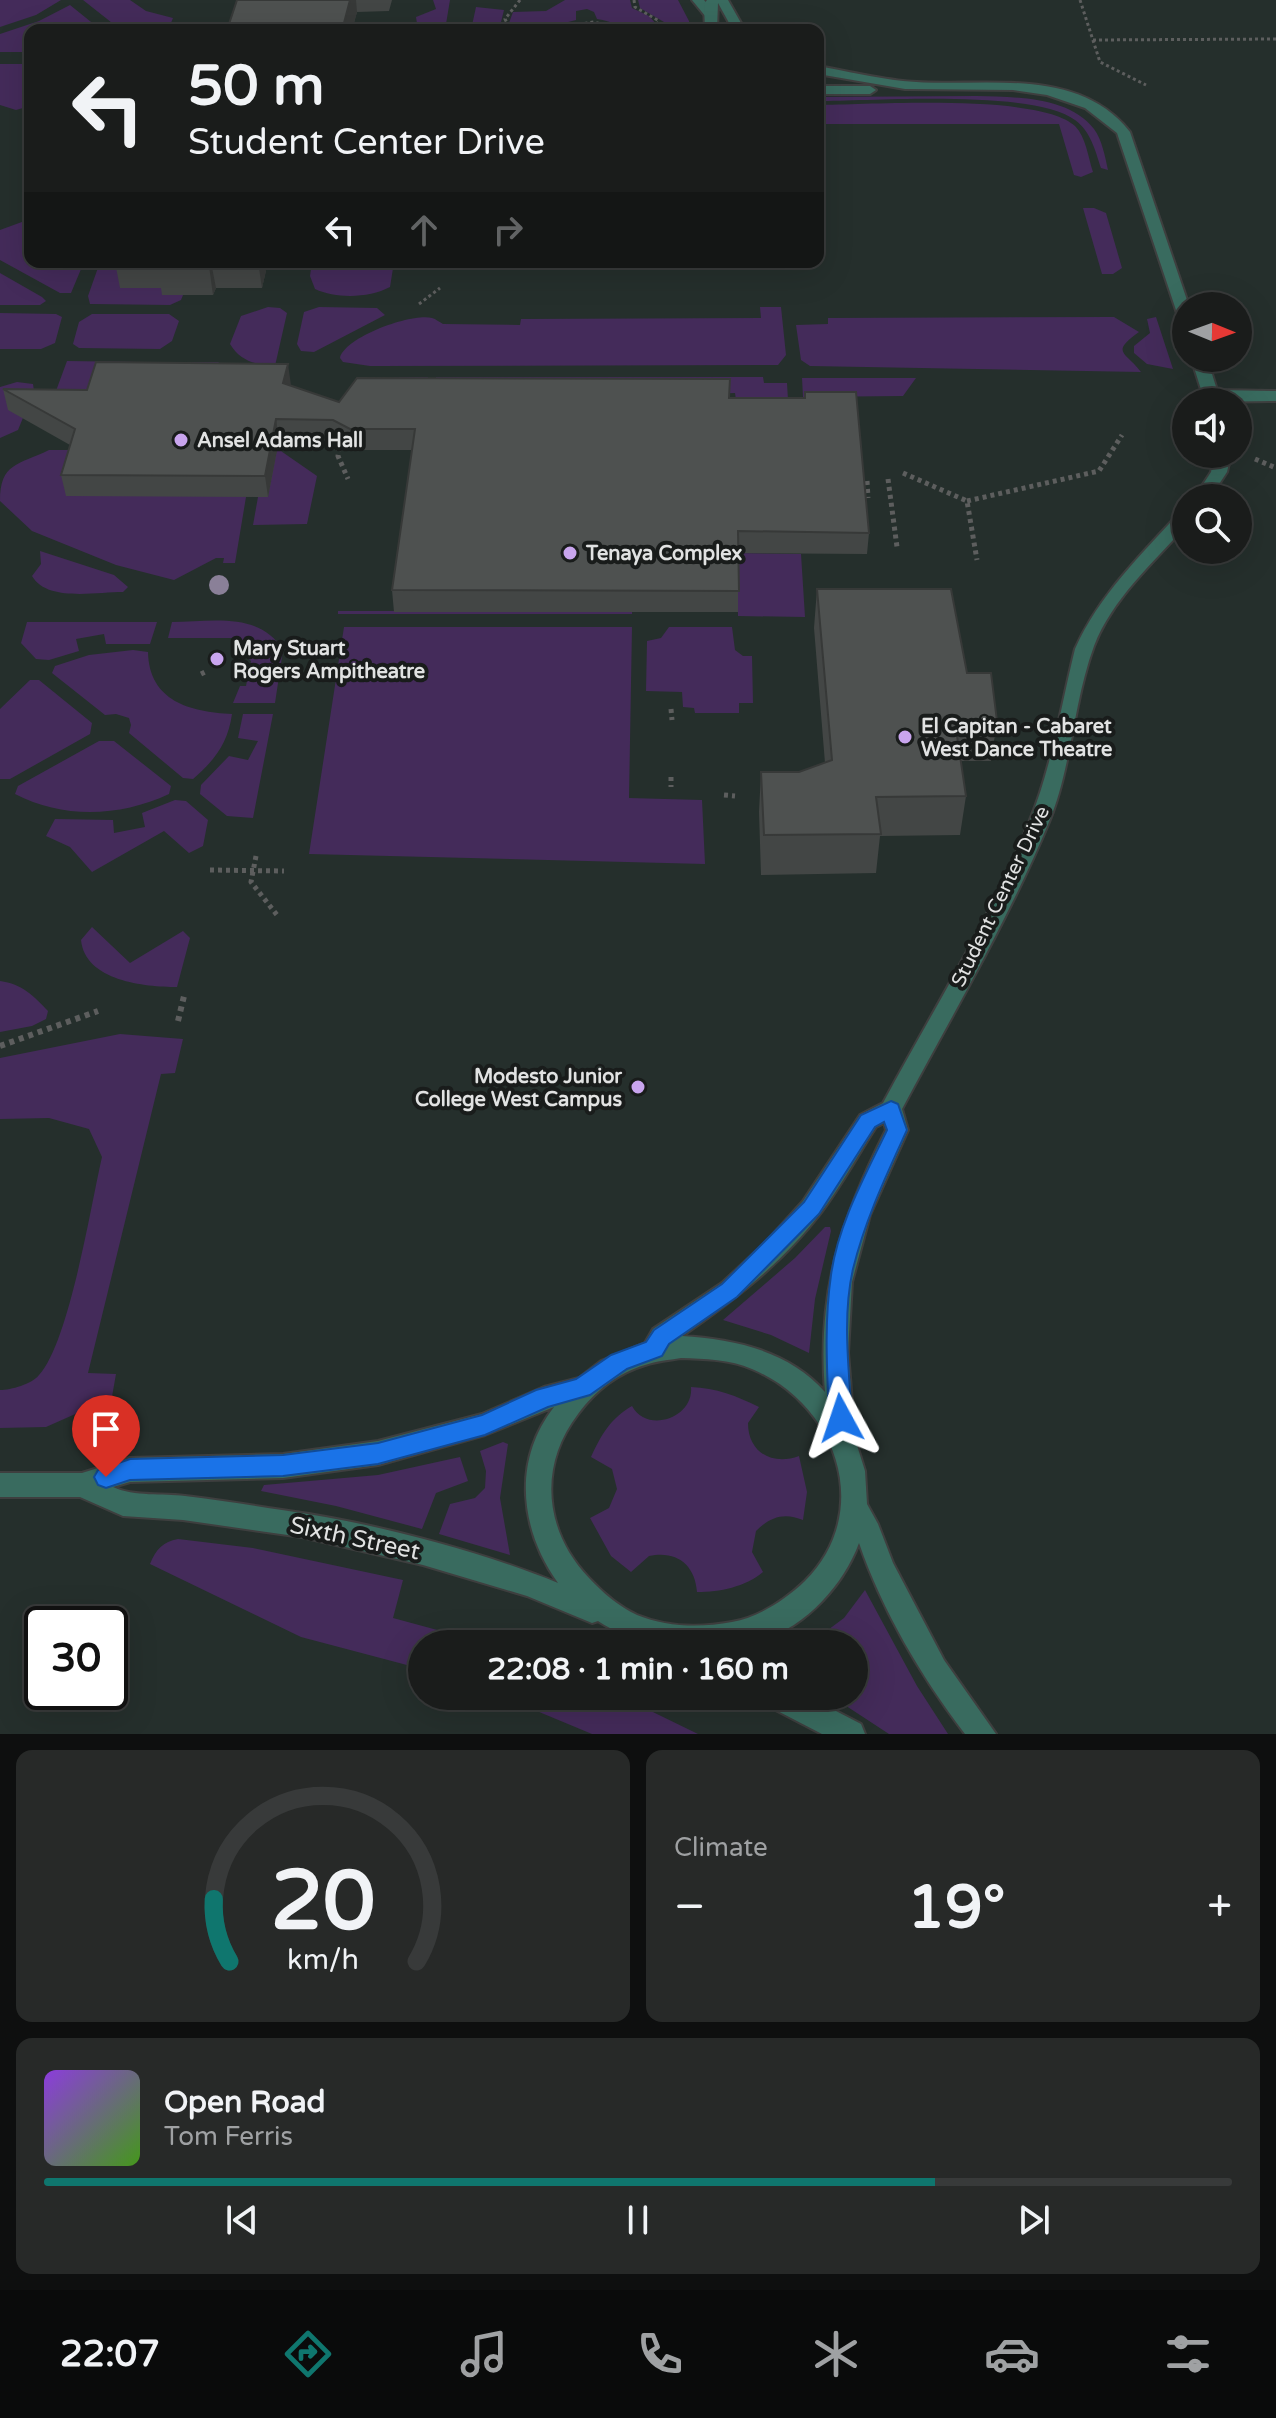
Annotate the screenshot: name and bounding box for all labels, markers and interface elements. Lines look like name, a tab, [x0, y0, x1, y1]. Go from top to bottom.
text: 50 m	[188, 53, 324, 120]
icon: left	[56, 56, 160, 160]
text: Student Center Drive	[188, 121, 545, 164]
icon: left	[318, 208, 362, 252]
icon: ahead	[402, 208, 446, 252]
icon: right	[486, 208, 530, 252]
north arrow	[1172, 292, 1252, 372]
map controls	[1172, 292, 1252, 564]
button: sound	[1172, 388, 1252, 468]
place label: Ansel Adams Hall	[197, 429, 363, 453]
marker: Ansel Adams Hall	[172, 431, 190, 449]
button: search	[1172, 484, 1252, 564]
place label: Tenaya Complex	[585, 542, 742, 566]
marker: Tenaya Complex	[561, 544, 579, 562]
place label: Mary Stuart Rogers Ampitheatre	[233, 637, 425, 684]
marker: Mary Stuart Rogers Ampitheatre	[208, 650, 226, 668]
place label: El Capitan - Cabaret West Dance Theatre	[921, 715, 1112, 762]
marker: El Capitan - Cabaret West Dance Theatre	[896, 728, 914, 746]
street label: Student Center Drive	[947, 802, 1055, 991]
place label: Modesto Junior College West Campus	[415, 1065, 622, 1112]
marker: Modesto Junior College West Campus	[629, 1078, 647, 1096]
position arrow	[799, 1376, 883, 1460]
pin	[72, 1395, 140, 1477]
icon: arrive	[84, 1407, 128, 1451]
street label: Sixth Street	[287, 1511, 423, 1566]
speed limit sign: 30	[24, 1606, 128, 1710]
text: 22:08 · 1 min · 160 m	[487, 1651, 789, 1688]
text: Climate	[674, 1832, 768, 1863]
text: 20	[271, 1852, 375, 1952]
text: 19°	[907, 1872, 1005, 1944]
text: −	[674, 1881, 705, 1934]
text: +	[1207, 1881, 1232, 1934]
text: km/h	[287, 1943, 359, 1977]
text: Open Road	[164, 2084, 325, 2121]
text: Tom Ferris	[164, 2121, 293, 2152]
icon: previous	[220, 2198, 264, 2242]
icon: pause	[616, 2198, 660, 2242]
icon: next	[1012, 2198, 1056, 2242]
icon: directions	[280, 2326, 336, 2382]
icon: music	[456, 2326, 512, 2382]
icon: phone	[632, 2326, 688, 2382]
icon: climate	[808, 2326, 864, 2382]
icon: car	[984, 2326, 1040, 2382]
icon: filters	[1160, 2326, 1216, 2382]
text: 22:07	[60, 2333, 160, 2376]

